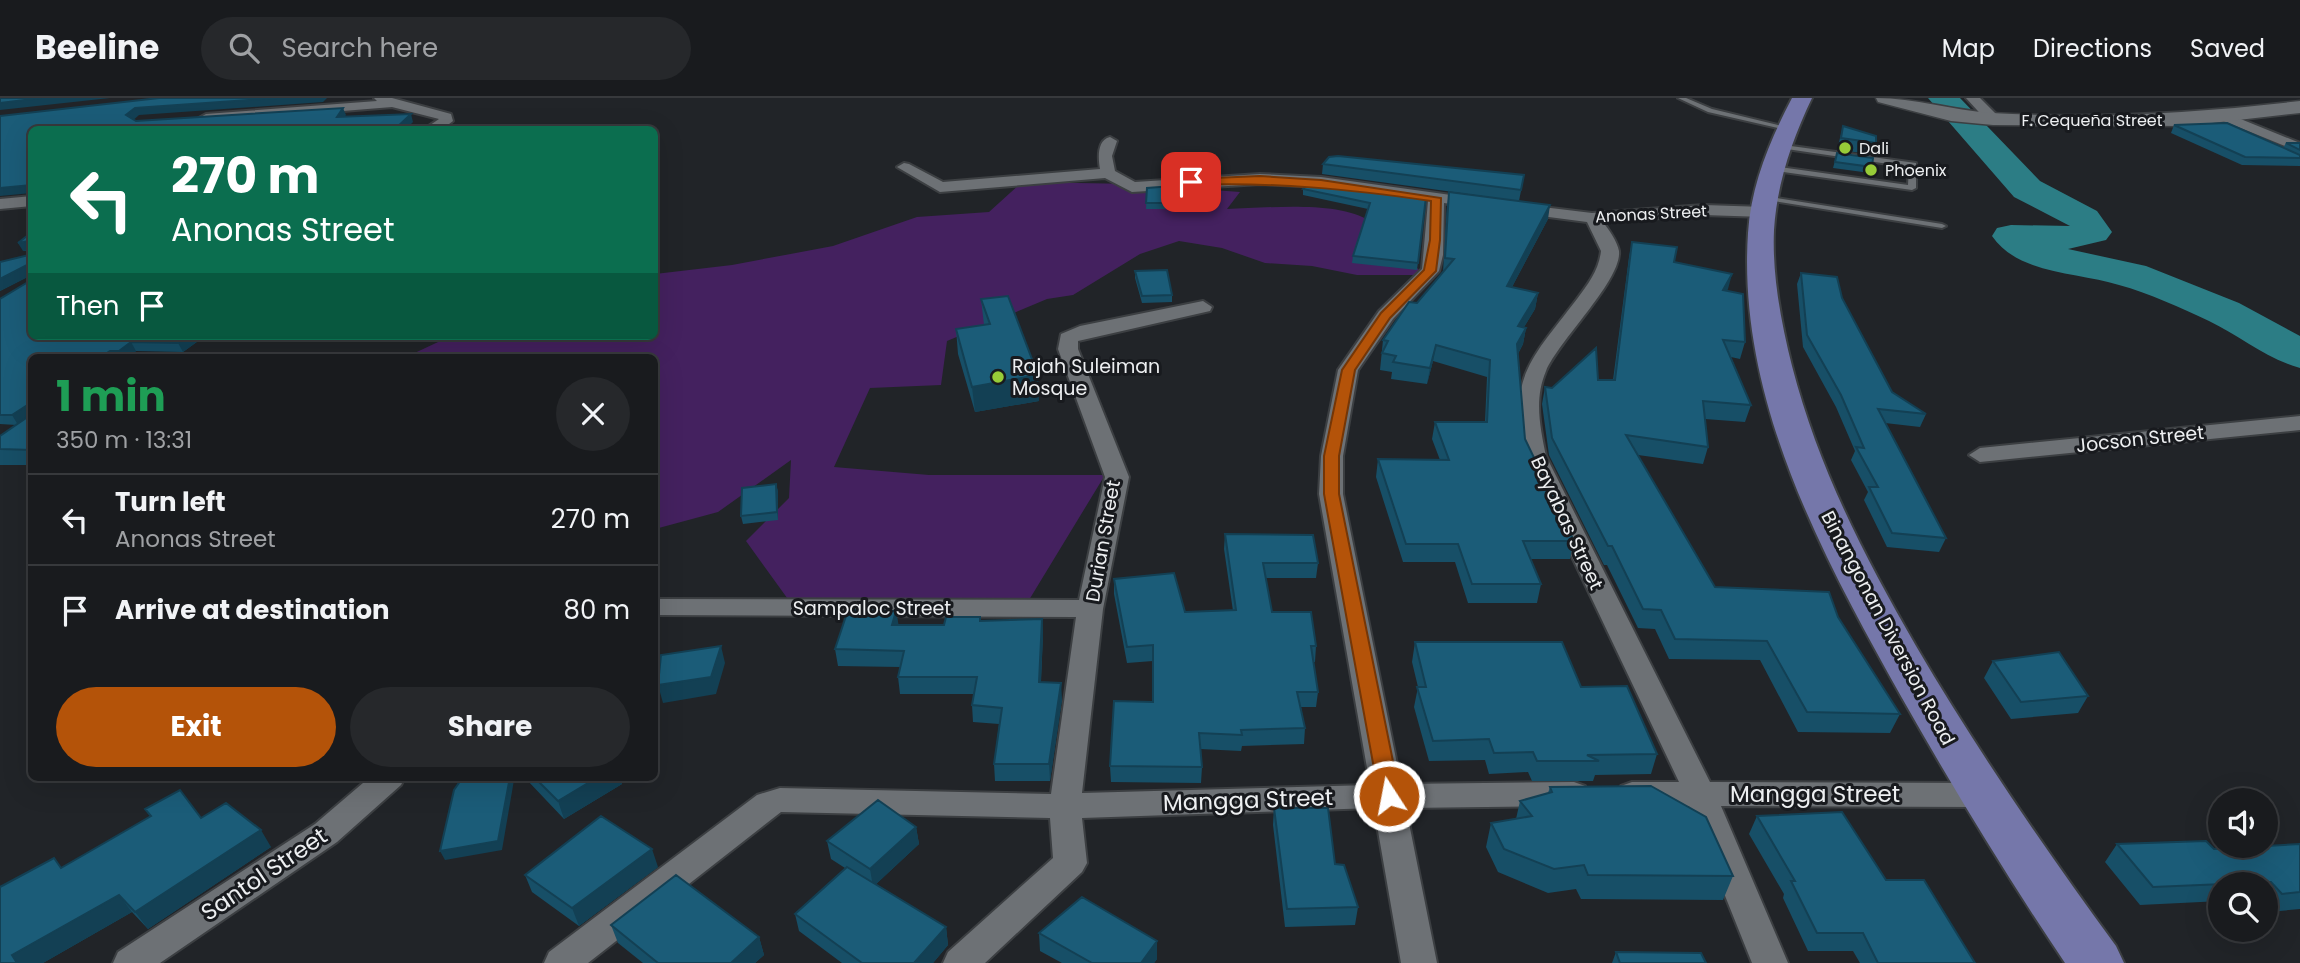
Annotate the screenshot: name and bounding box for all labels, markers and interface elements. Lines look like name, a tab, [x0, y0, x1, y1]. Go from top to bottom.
search box	[201, 17, 691, 80]
text: Beeline	[35, 24, 159, 71]
icon: search	[225, 29, 263, 67]
text: Search here	[281, 30, 438, 66]
text: Map	[1942, 32, 1995, 65]
text: Directions	[2033, 32, 2152, 65]
text: Saved	[2190, 32, 2265, 65]
street label: F. Cequeña Street	[2021, 109, 2163, 132]
place label: Dali	[1859, 137, 1889, 160]
marker: Dali	[1837, 140, 1853, 156]
text: 270 m	[171, 142, 319, 210]
pin	[1161, 152, 1221, 212]
icon: left	[56, 154, 147, 245]
place label: Phoenix	[1885, 159, 1947, 182]
marker: Phoenix	[1863, 162, 1879, 178]
icon: arrive	[1172, 163, 1210, 201]
street label: Anonas Street	[1595, 200, 1708, 228]
text: Anonas Street	[171, 207, 395, 252]
icon: arrive	[133, 287, 171, 325]
text: Then	[56, 288, 119, 324]
place label: Rajah Suleiman Mosque	[1012, 353, 1160, 402]
text: 1 min	[56, 367, 166, 426]
marker: Rajah Suleiman Mosque	[990, 369, 1006, 385]
button: close	[556, 377, 630, 451]
street label: Jocson Street	[2075, 419, 2205, 459]
text: 350 m · 13:31	[56, 424, 192, 456]
street label: Bayabas Street	[1524, 452, 1610, 594]
street label: Durian Street	[1079, 478, 1127, 604]
text: Turn left	[115, 484, 226, 520]
icon: left	[56, 501, 94, 539]
text: 270 m	[551, 501, 630, 537]
street label: Binangonan Diversion Road	[1815, 506, 1961, 750]
text: Anonas Street	[115, 523, 276, 555]
icon: arrive	[56, 592, 94, 630]
text: Arrive at destination	[115, 592, 390, 628]
text: 80 m	[564, 592, 630, 628]
street label: Sampaloc Street	[793, 595, 951, 622]
button: Exit	[56, 687, 336, 767]
button: Share	[350, 687, 630, 767]
position arrow	[1352, 759, 1426, 833]
street label: Mangga Street	[1730, 778, 1900, 810]
street label: Mangga Street	[1162, 781, 1334, 819]
map controls	[2208, 788, 2278, 942]
button: sound	[2208, 788, 2278, 858]
street label: Santol Street	[195, 820, 333, 928]
button: search	[2208, 872, 2278, 942]

